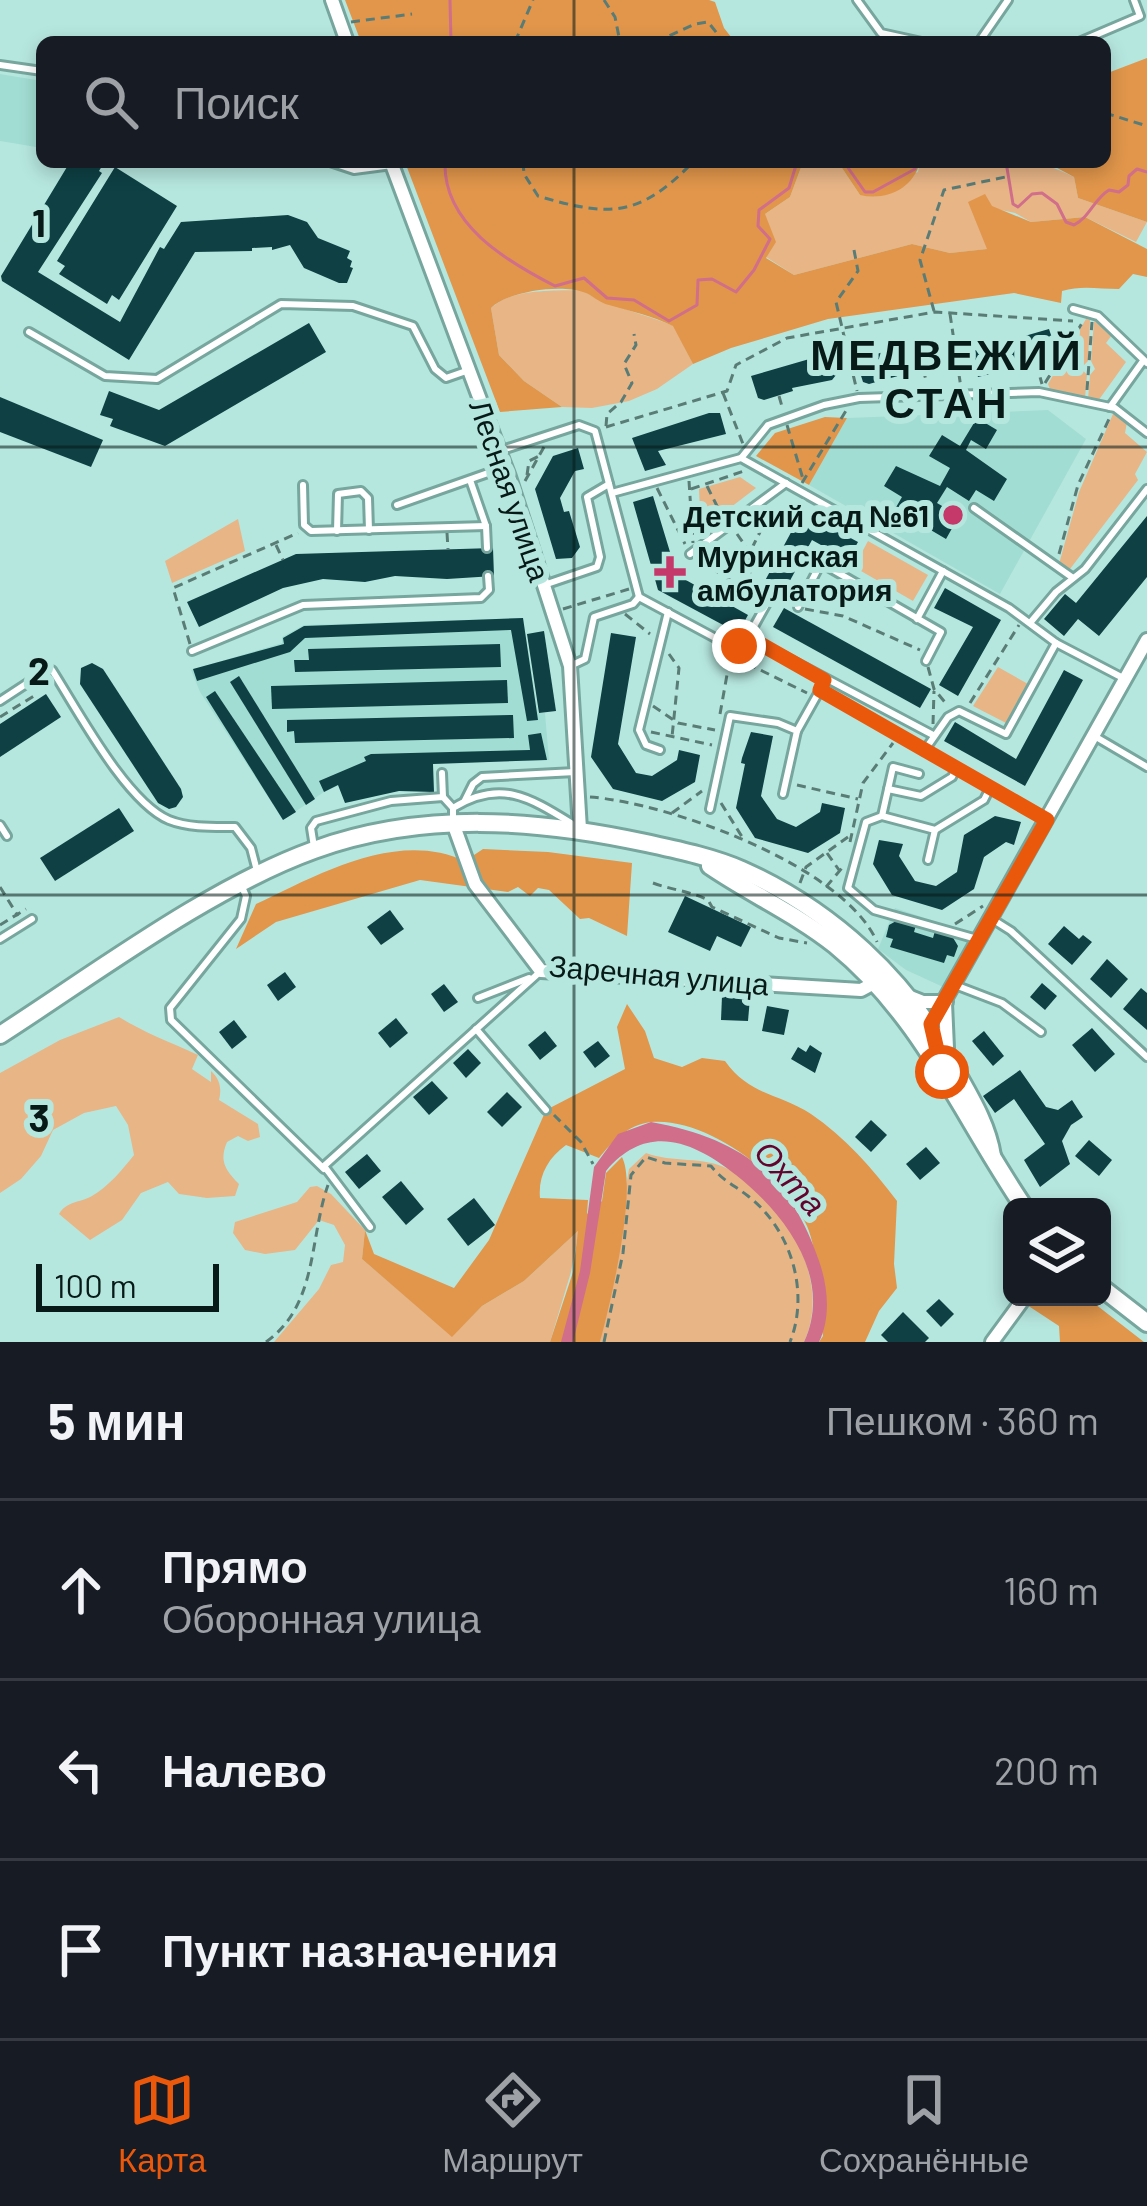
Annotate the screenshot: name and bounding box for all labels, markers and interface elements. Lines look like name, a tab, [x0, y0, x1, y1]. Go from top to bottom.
search box	[36, 36, 1111, 168]
icon: search	[78, 69, 144, 135]
text: Поиск	[174, 74, 299, 128]
text: 1	[32, 198, 46, 245]
district label: МЕДВЕЖИЙ СТАН	[810, 328, 1084, 426]
street label: Лесная улица	[463, 395, 559, 586]
place label: Детский сад №61	[683, 497, 929, 533]
marker: Детский сад №61	[940, 502, 966, 528]
place label: Муринская амбулатория	[697, 537, 893, 607]
marker: Муринская амбулатория	[654, 556, 686, 588]
route end	[712, 619, 766, 673]
text: 2	[28, 646, 50, 693]
street label: Заречная улица	[547, 946, 771, 1002]
route start	[915, 1045, 969, 1099]
text: 3	[28, 1093, 50, 1140]
water label: Охта	[747, 1131, 835, 1223]
map controls	[1003, 1198, 1111, 1306]
button: layers	[1003, 1198, 1111, 1306]
scale bar	[36, 1258, 219, 1311]
text: 100 m	[54, 1265, 137, 1305]
text: 5 мин	[48, 1389, 186, 1450]
text: Пешком · 360 m	[826, 1396, 1099, 1443]
text: Прямо	[162, 1538, 308, 1592]
icon: ahead	[48, 1557, 114, 1623]
text: 160 m	[1003, 1566, 1099, 1613]
text: Оборонная улица	[162, 1594, 481, 1641]
icon: left	[48, 1737, 114, 1803]
text: Налево	[162, 1742, 327, 1796]
text: 200 m	[994, 1746, 1099, 1793]
icon: arrive	[48, 1917, 114, 1983]
text: Пункт назначения	[162, 1922, 559, 1976]
tab: Карта	[118, 2067, 206, 2180]
tab: Маршрут	[442, 2067, 583, 2180]
tab: Сохранённые	[819, 2067, 1029, 2180]

